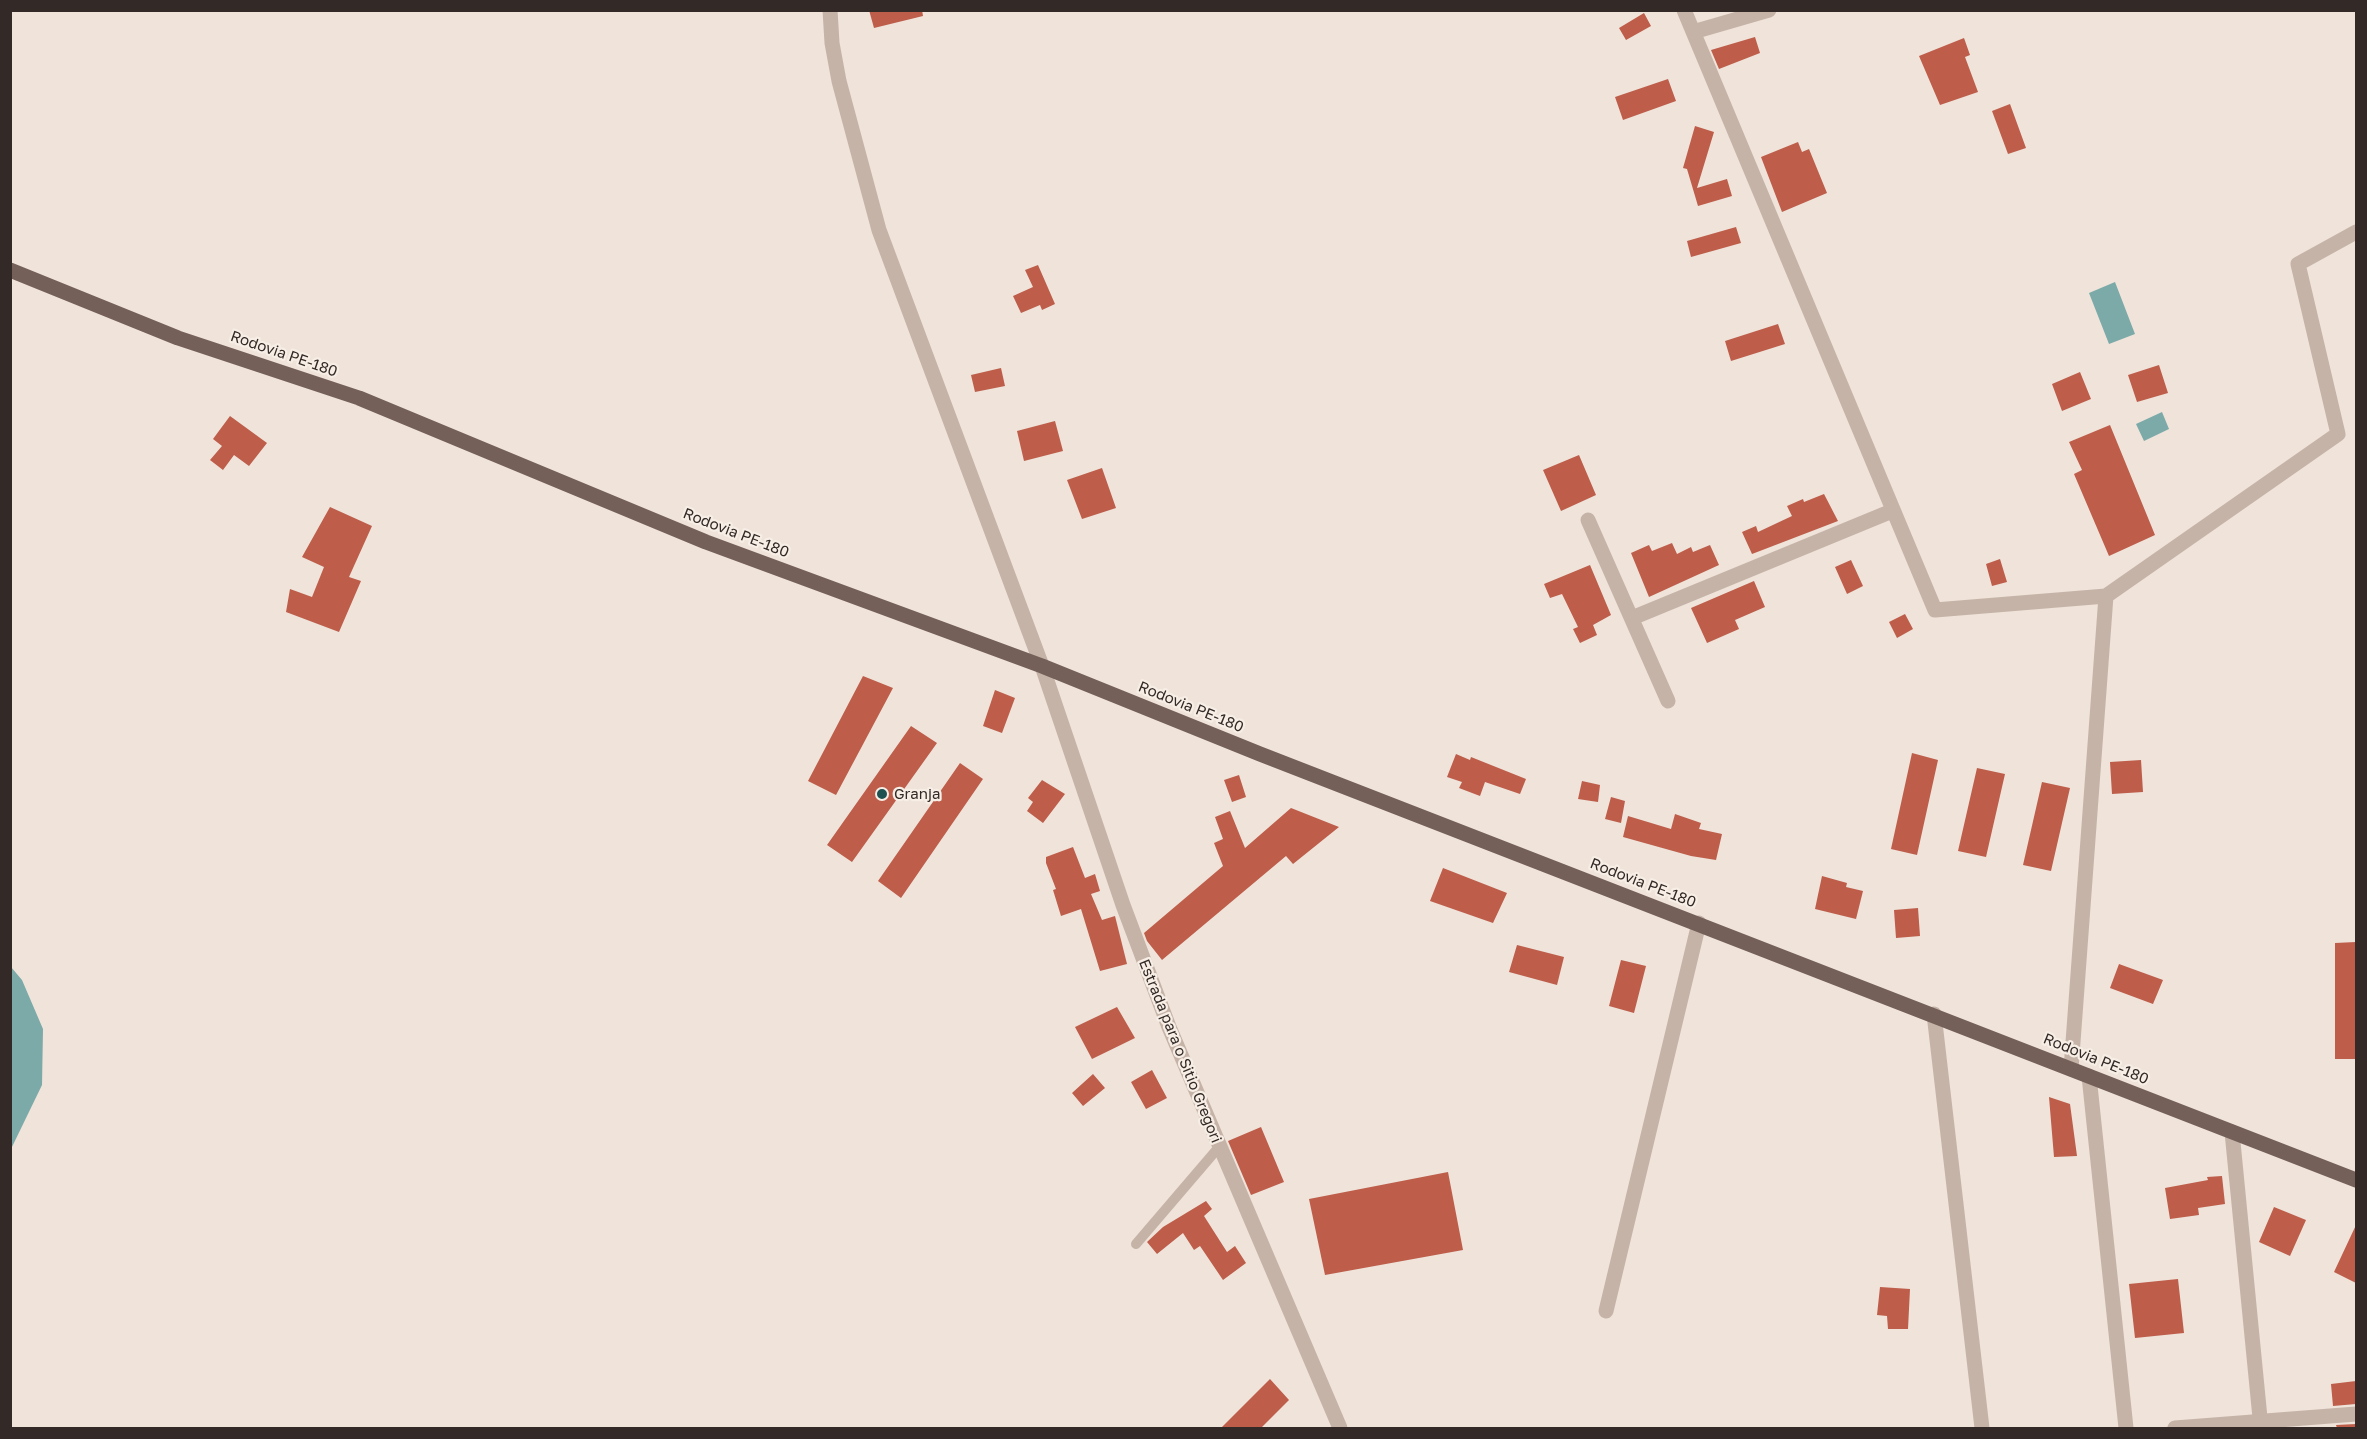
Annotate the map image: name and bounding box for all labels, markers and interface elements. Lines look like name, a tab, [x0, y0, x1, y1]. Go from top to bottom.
street label: Rodovia PE-180	[228, 327, 340, 381]
street label: Rodovia PE-180	[680, 505, 792, 561]
street label: Rodovia PE-180	[1136, 678, 1246, 736]
place label: Granja	[894, 785, 940, 803]
marker: Granja	[875, 787, 889, 801]
street label: Rodovia PE-180	[1587, 855, 1699, 911]
street label: Estrada para o Sitio Gregori	[1135, 957, 1225, 1145]
street label: Rodovia PE-180	[2041, 1030, 2151, 1088]

